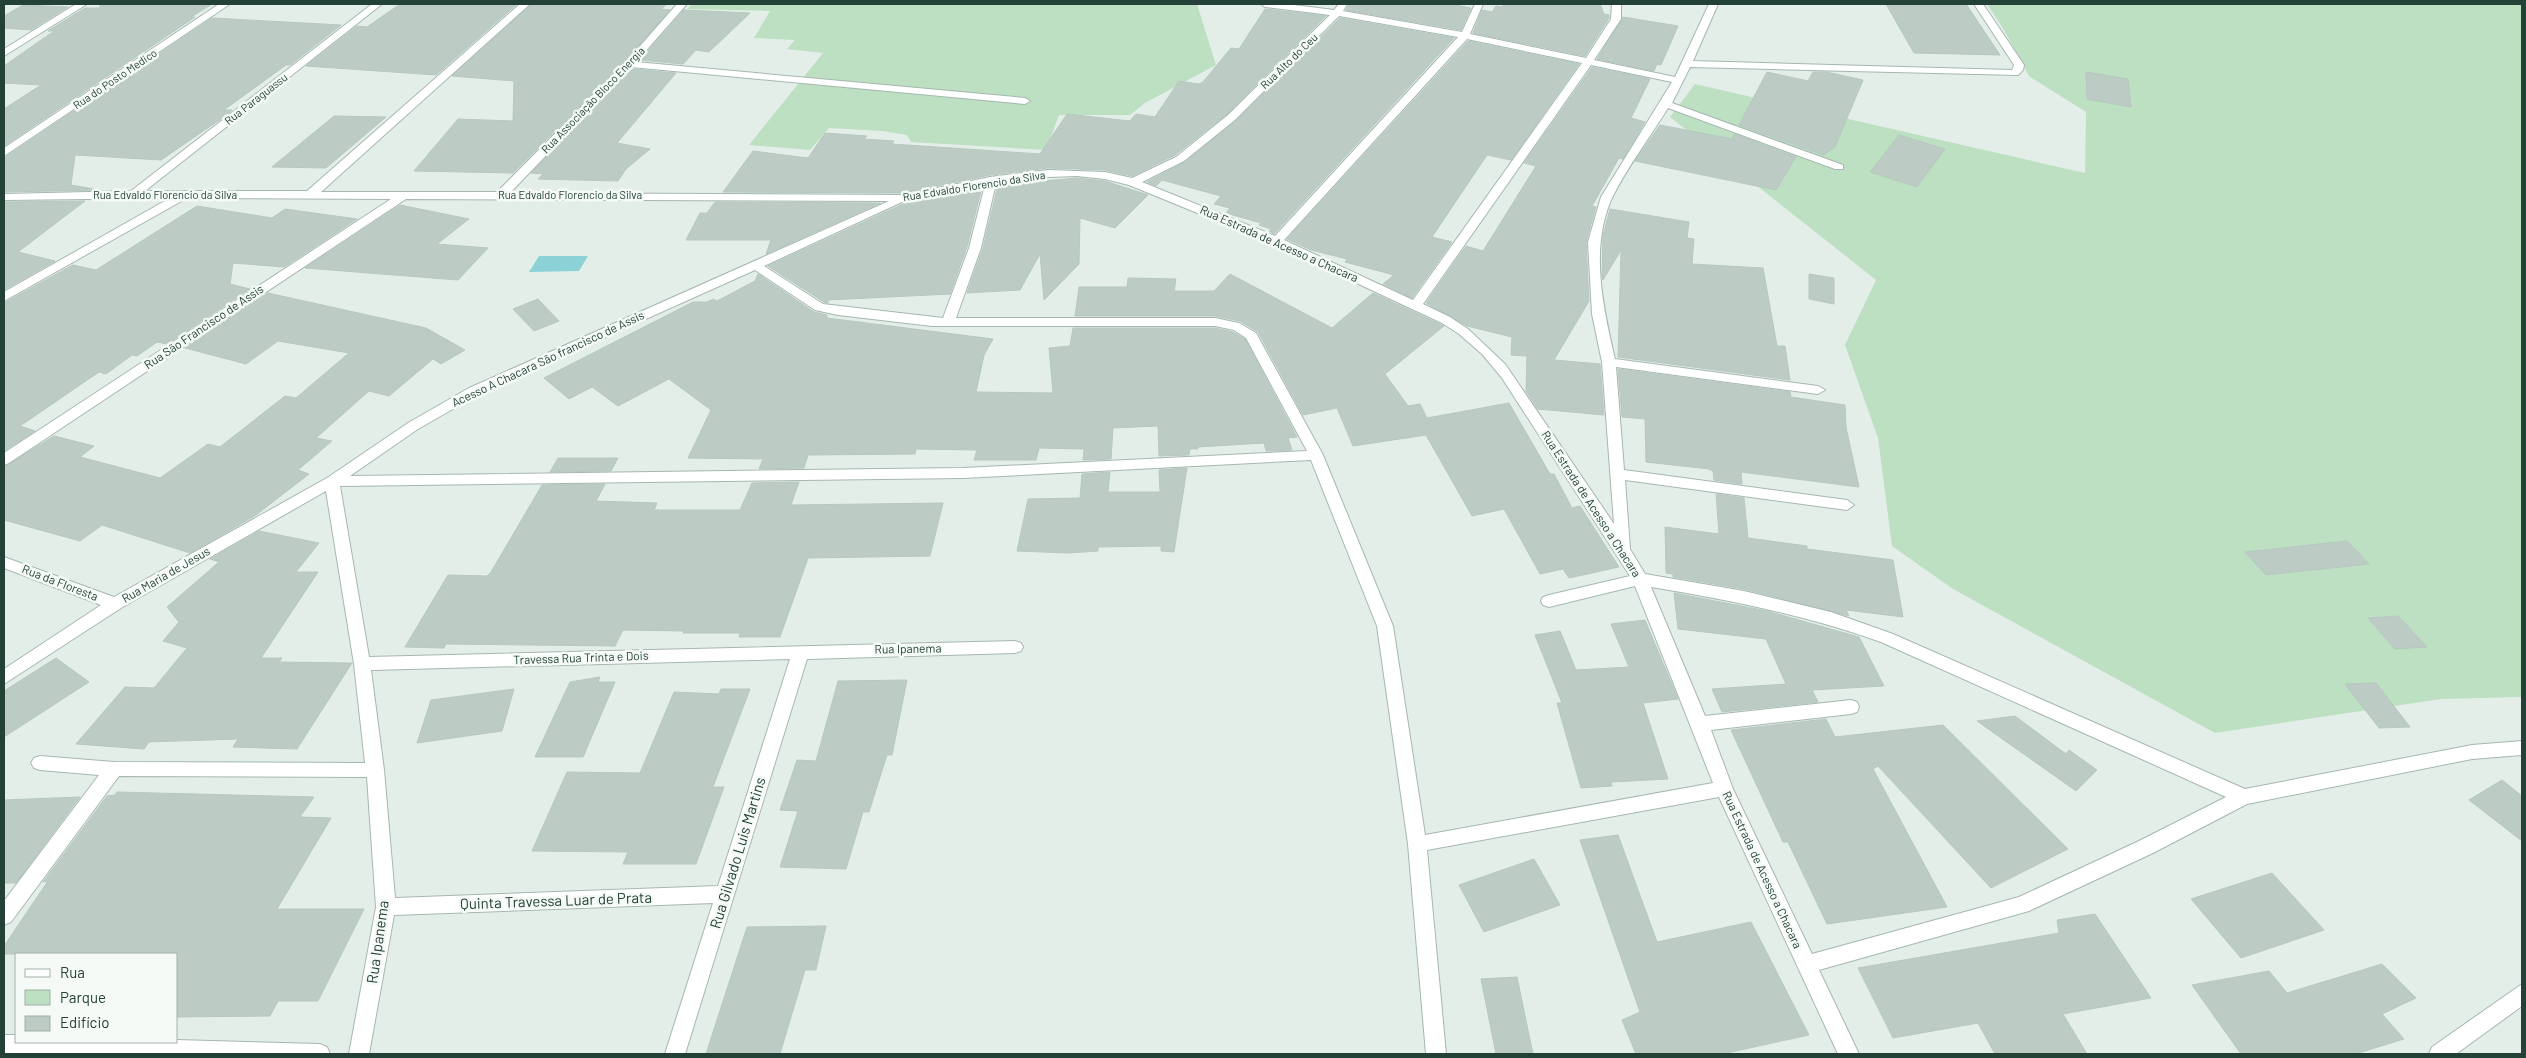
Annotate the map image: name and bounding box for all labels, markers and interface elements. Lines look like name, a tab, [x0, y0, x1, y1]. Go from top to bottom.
street label: Rua Alto do Ceu	[1257, 30, 1320, 91]
street label: Rua Associação Bloco Energia	[538, 44, 647, 156]
street label: Rua do Posto Medico	[70, 46, 159, 112]
street label: Rua Paraguassu	[222, 70, 290, 127]
street label: Rua Edvaldo Florencio da Silva	[902, 168, 1046, 203]
street label: Rua Edvaldo Florencio da Silva	[93, 188, 237, 201]
street label: Rua Edvaldo Florencio da Silva	[498, 188, 642, 201]
street label: Rua Estrada de Acesso a Chacara	[1198, 202, 1361, 284]
street label: Rua São Francisco de Assis	[141, 281, 266, 371]
street label: Acesso A Chacara São francisco de Assis	[449, 307, 646, 409]
street label: Rua Estrada de Acesso a Chacara	[1539, 428, 1644, 579]
street label: Rua Maria de Jesus	[119, 543, 212, 605]
street label: Rua da Floresta	[20, 561, 100, 603]
street label: Rua Ipanema	[874, 640, 942, 656]
street label: Travessa Rua Trinta e Dois	[513, 648, 649, 666]
street label: Rua Gilvado Luis Martins	[705, 775, 769, 931]
street label: Rua Estrada de Acesso a Chacara	[1720, 789, 1806, 950]
street label: Quinta Travessa Luar de Prata	[460, 888, 652, 912]
street label: Rua Ipanema	[362, 899, 392, 985]
legend	[15, 953, 178, 1043]
text: Rua	[60, 963, 85, 981]
text: Parque	[60, 988, 106, 1006]
text: Edifício	[60, 1013, 109, 1031]

